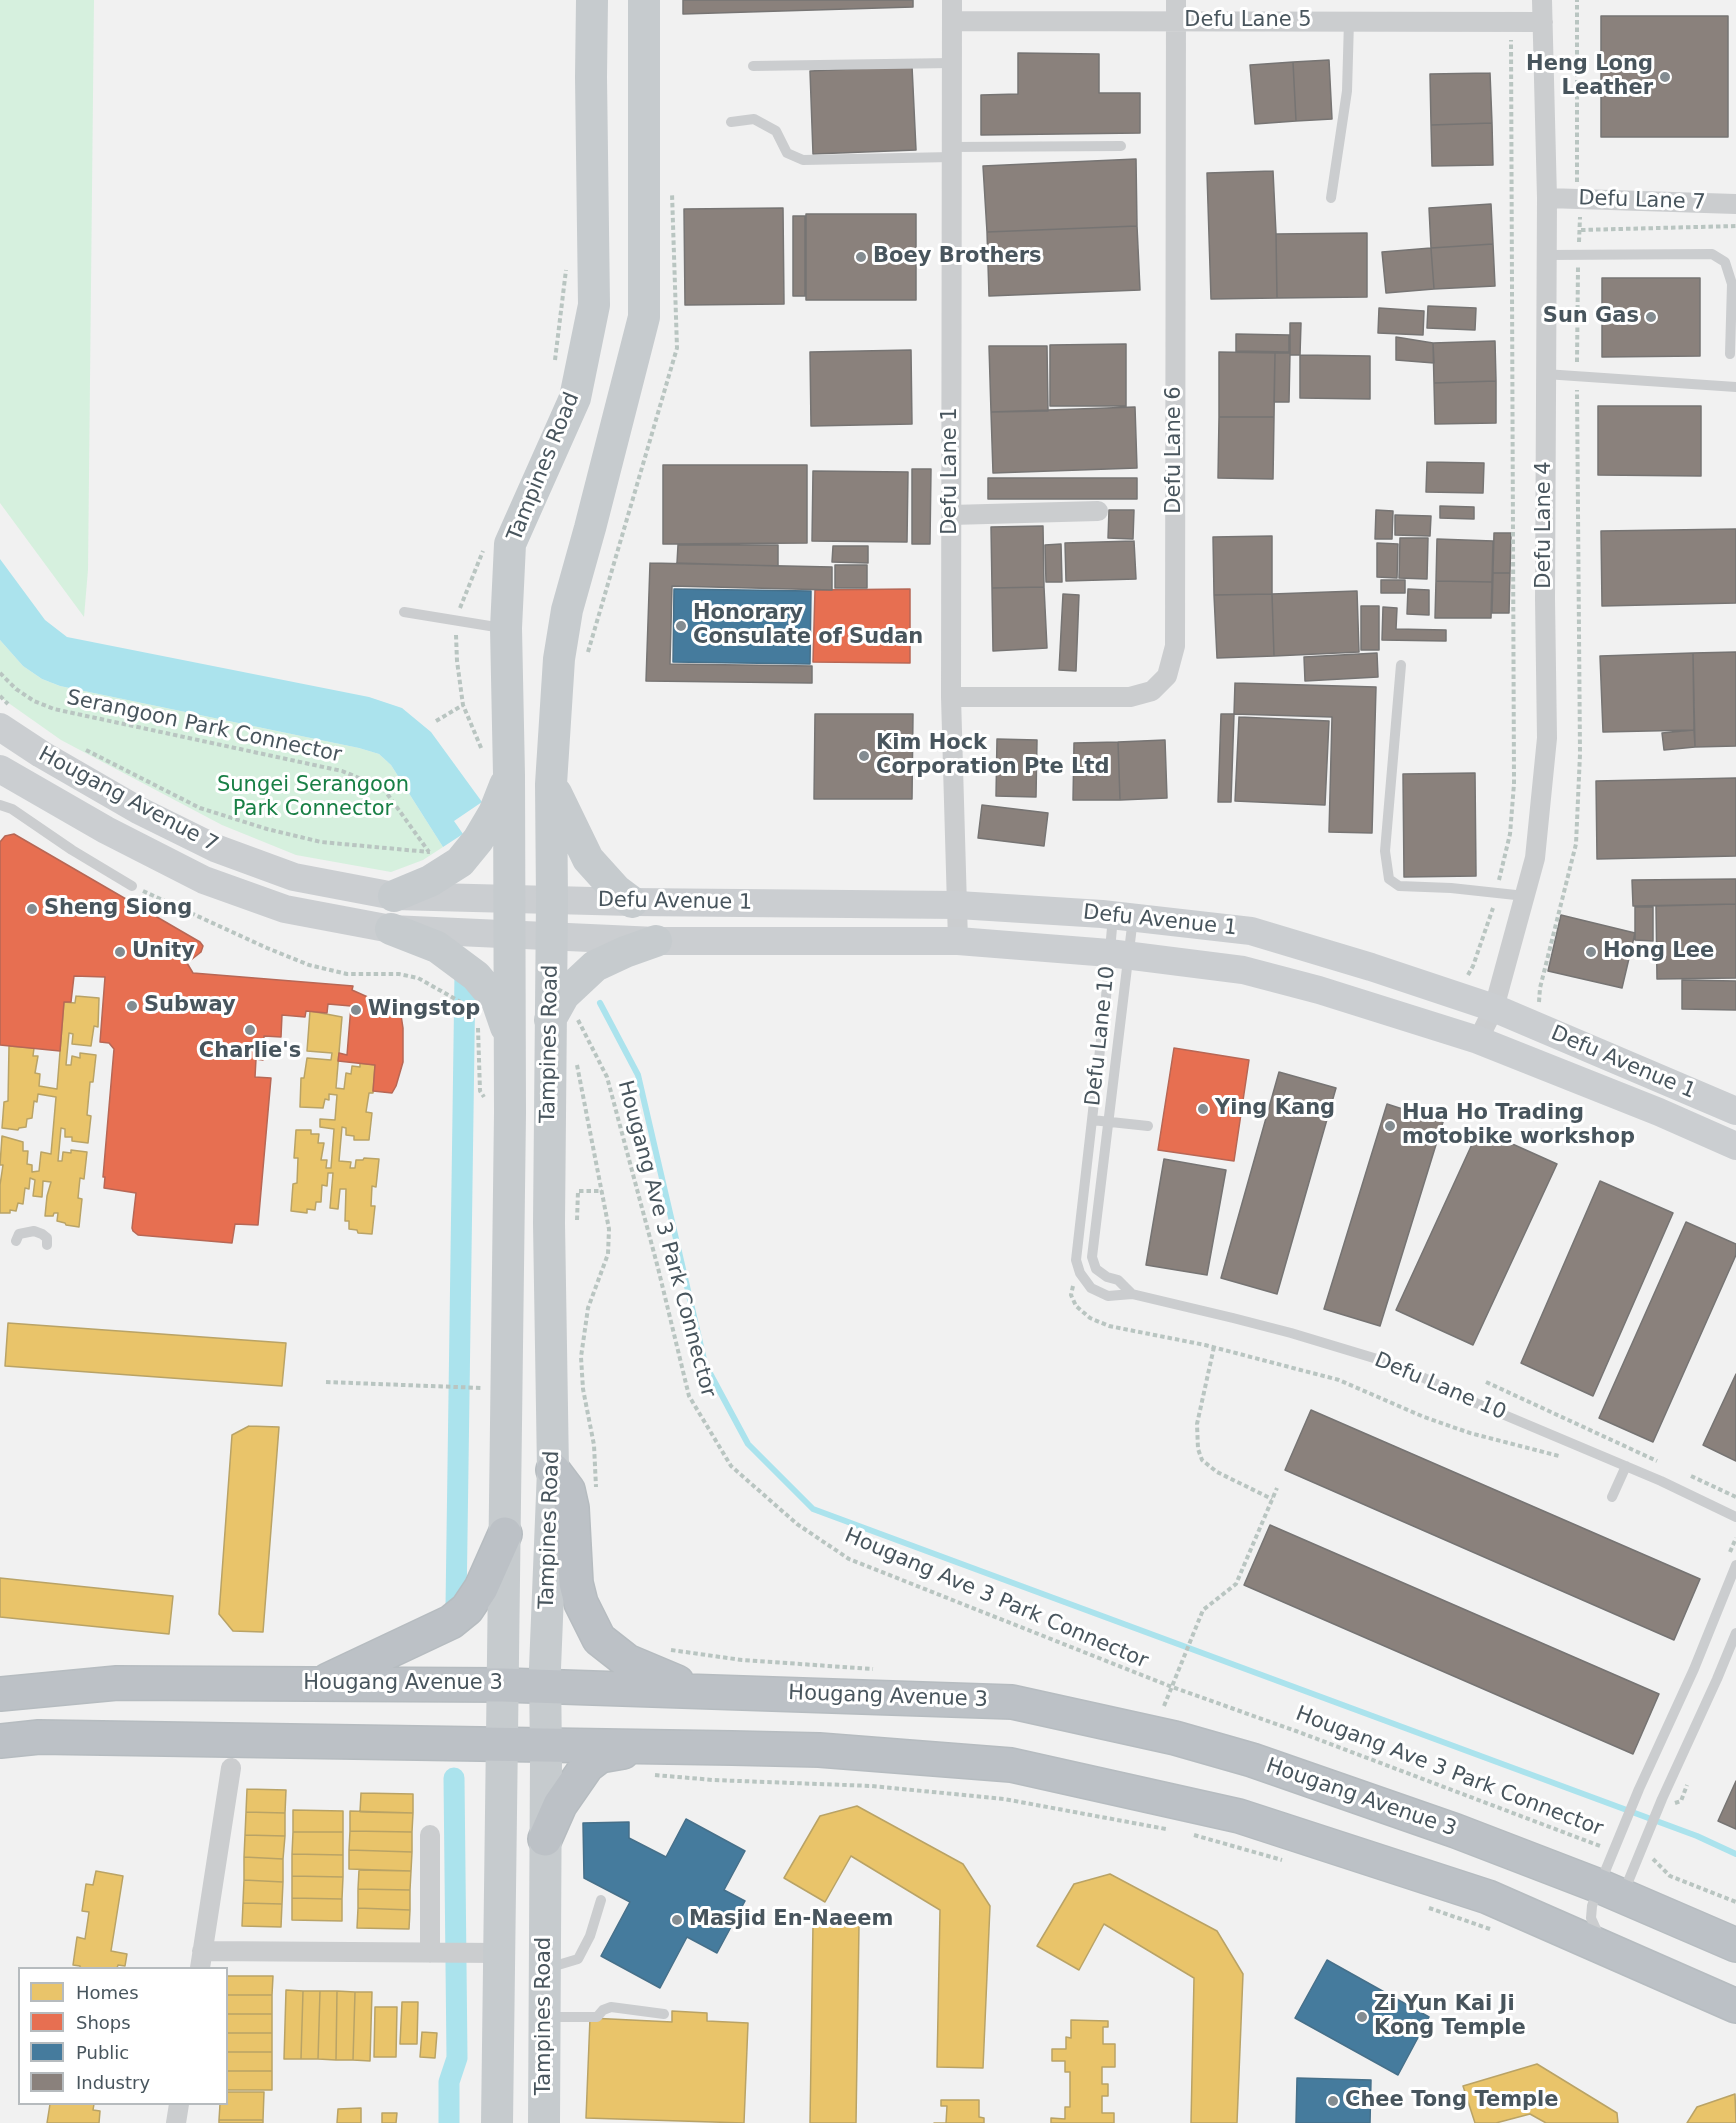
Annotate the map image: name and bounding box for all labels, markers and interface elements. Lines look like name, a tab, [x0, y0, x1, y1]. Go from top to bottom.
street label: Defu Lane 5	[1184, 8, 1312, 34]
place label: Heng Long Leather	[1526, 52, 1653, 102]
marker: Heng Long Leather	[1658, 70, 1672, 84]
street label: Defu Lane 7	[1578, 186, 1706, 216]
place label: Boey Brothers	[873, 244, 1042, 270]
marker: Boey Brothers	[854, 250, 868, 264]
place label: Sun Gas	[1543, 304, 1639, 330]
marker: Sun Gas	[1644, 310, 1658, 324]
street label: Defu Lane 6	[1162, 386, 1188, 514]
street label: Tampines Road	[503, 389, 585, 545]
street label: Defu Lane 1	[938, 407, 964, 535]
street label: Defu Lane 4	[1532, 461, 1558, 589]
place label: Honorary Consulate of Sudan	[693, 601, 923, 651]
marker: Honorary Consulate of Sudan	[674, 619, 688, 633]
street label: Serangoon Park Connector	[64, 686, 344, 768]
place label: Kim Hock Corporation Pte Ltd	[876, 731, 1110, 781]
street label: Hougang Avenue 7	[34, 742, 222, 858]
marker: Kim Hock Corporation Pte Ltd	[857, 749, 871, 763]
park label: Sungei Serangoon Park Connector	[217, 773, 409, 823]
street label: Defu Avenue 1	[598, 888, 752, 916]
place label: Sheng Siong	[44, 896, 192, 922]
street label: Defu Avenue 1	[1082, 900, 1238, 942]
marker: Sheng Siong	[25, 902, 39, 916]
place label: Unity	[132, 939, 195, 965]
place label: Hong Lee	[1603, 939, 1714, 965]
marker: Unity	[113, 945, 127, 959]
marker: Hong Lee	[1584, 945, 1598, 959]
street label: Tampines Road	[536, 965, 564, 1123]
street label: Defu Lane 10	[1081, 965, 1121, 1107]
place label: Subway	[144, 993, 236, 1019]
place label: Wingstop	[368, 997, 480, 1023]
marker: Subway	[125, 999, 139, 1013]
marker: Wingstop	[349, 1003, 363, 1017]
street label: Defu Avenue 1	[1547, 1021, 1699, 1105]
marker: Charlie's	[243, 1023, 257, 1037]
place label: Charlie's	[199, 1039, 301, 1065]
street label: Hougang Ave 3 Park Connector	[612, 1078, 720, 1400]
place label: Ying Kang	[1215, 1096, 1335, 1122]
place label: Hua Ho Trading motobike workshop	[1402, 1101, 1635, 1151]
marker: Ying Kang	[1196, 1102, 1210, 1116]
marker: Hua Ho Trading motobike workshop	[1383, 1119, 1397, 1133]
street label: Defu Lane 10	[1370, 1348, 1510, 1426]
street label: Tampines Road	[535, 1450, 565, 1610]
street label: Hougang Ave 3 Park Connector	[841, 1524, 1151, 1674]
street label: Hougang Avenue 3	[303, 1671, 503, 1697]
street label: Hougang Avenue 3	[788, 1681, 988, 1713]
street label: Hougang Ave 3 Park Connector	[1292, 1702, 1606, 1842]
street label: Hougang Avenue 3	[1263, 1754, 1459, 1842]
place label: Masjid En-Naeem	[689, 1907, 893, 1933]
marker: Masjid En-Naeem	[670, 1913, 684, 1927]
street label: Tampines Road	[532, 1937, 558, 2095]
legend	[18, 1967, 228, 2105]
text: Homes	[76, 1982, 139, 2003]
place label: Zi Yun Kai Ji Kong Temple	[1374, 1992, 1526, 2042]
marker: Zi Yun Kai Ji Kong Temple	[1355, 2010, 1369, 2024]
text: Shops	[76, 2012, 131, 2033]
text: Public	[76, 2042, 129, 2063]
text: Industry	[76, 2072, 150, 2093]
place label: Chee Tong Temple	[1345, 2088, 1559, 2114]
marker: Chee Tong Temple	[1326, 2094, 1340, 2108]

